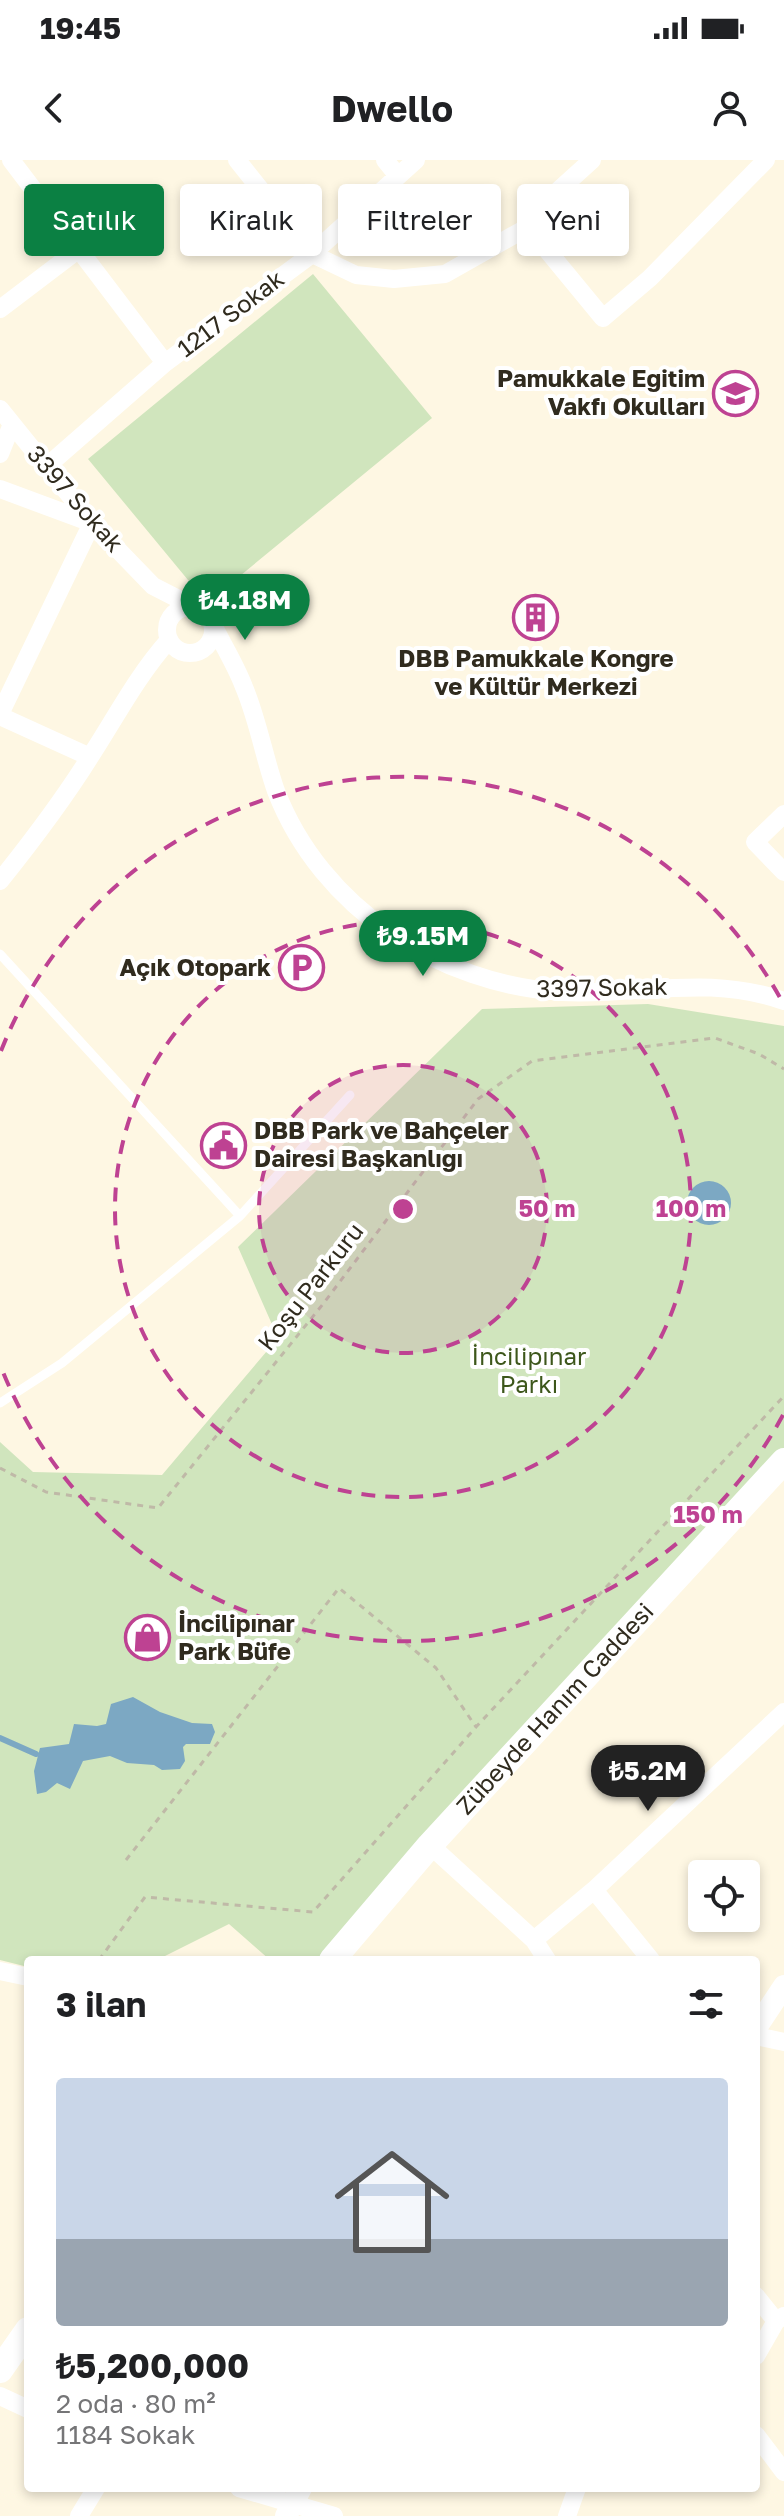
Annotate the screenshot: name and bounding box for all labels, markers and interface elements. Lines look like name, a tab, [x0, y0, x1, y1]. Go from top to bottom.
text: 19:45	[40, 10, 121, 46]
icon: back	[32, 86, 76, 130]
icon: person	[708, 86, 752, 130]
text: Dwello	[331, 87, 453, 130]
chip: Satılık	[24, 184, 164, 256]
chip: Kiralık	[180, 184, 322, 256]
chip: Filtreler	[338, 184, 501, 256]
chip: Yeni	[517, 184, 629, 256]
street label: 1217 Sokak	[171, 263, 289, 362]
place label: Pamukkale Eğitim Vakfı Okulları	[497, 363, 705, 420]
school or university icon: Pamukkale Eğitim Vakfı Okulları	[712, 369, 760, 417]
street label: 3397 Sokak	[22, 439, 130, 557]
pin: ₺4.18M	[180, 574, 310, 642]
text: ₺4.18M	[199, 584, 291, 615]
building icon: DBB Pamukkale Kongre ve Kültür Merkezi	[512, 593, 560, 641]
place label: DBB Pamukkale Kongre ve Kültür Merkezi	[398, 643, 674, 700]
pin: ₺9.15M	[358, 910, 488, 978]
text: ₺9.15M	[377, 920, 469, 951]
parking icon: Açık Otopark	[278, 944, 326, 992]
place label: Açık Otopark	[119, 952, 271, 981]
street label: 3397 Sokak	[536, 971, 668, 1002]
place label: DBB Park ve Bahçeler Dairesi Başkanlığı	[254, 1115, 509, 1172]
public building icon: DBB Park ve Bahçeler Dairesi Başkanlığı	[199, 1121, 247, 1169]
text: 50 m	[518, 1193, 576, 1222]
text: 100 m	[656, 1193, 726, 1222]
centre of rings	[389, 1195, 417, 1223]
street label: Koşu Parkuru	[251, 1216, 369, 1356]
park label: İncilipınar Parkı	[472, 1341, 586, 1398]
text: 150 m	[673, 1499, 743, 1528]
street label: Zübeyde Hanım Caddesi	[450, 1596, 659, 1820]
place label: İncilipınar Park Büfe	[178, 1608, 295, 1665]
shop icon: İncilipınar Park Büfe	[123, 1614, 171, 1662]
pin: ₺5.2M	[592, 1745, 704, 1813]
text: ₺5.2M	[609, 1755, 687, 1786]
map controls	[688, 1860, 760, 1932]
button: locate	[688, 1860, 760, 1932]
icon: filters	[684, 1982, 728, 2026]
text: 3 ilan	[56, 1984, 146, 2024]
icon: home	[320, 2130, 464, 2274]
text: ₺5,200,000	[56, 2345, 249, 2385]
text: 2 oda · 80 m²	[56, 2388, 216, 2419]
text: 1184 Sokak	[56, 2419, 196, 2450]

